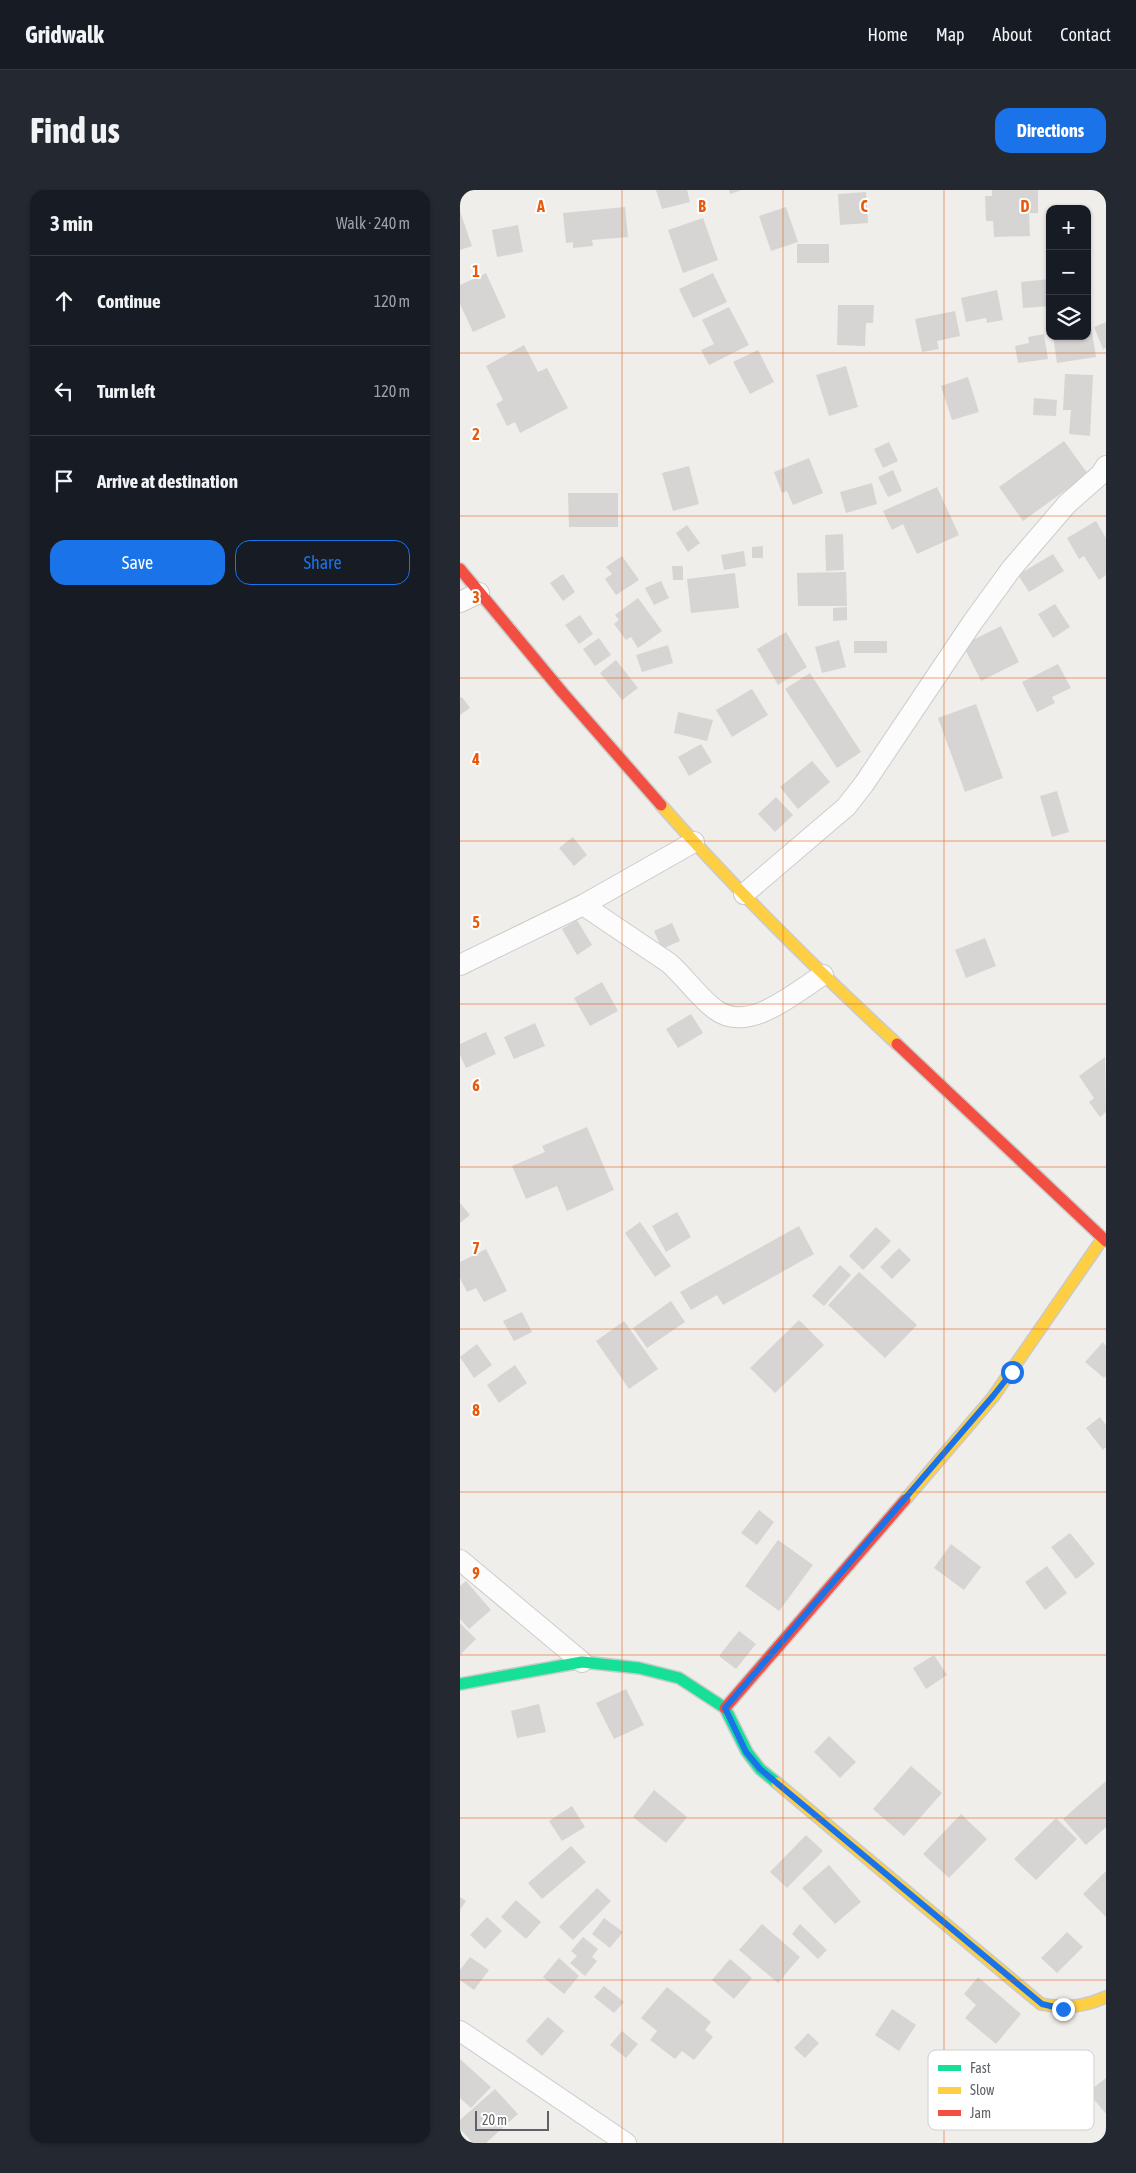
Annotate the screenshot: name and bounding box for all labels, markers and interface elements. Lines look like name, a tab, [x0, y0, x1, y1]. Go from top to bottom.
text: Gridwalk	[25, 21, 104, 48]
text: Home	[868, 24, 908, 45]
text: Map	[936, 24, 965, 45]
text: About	[993, 24, 1032, 45]
text: Contact	[1060, 24, 1111, 45]
button: Directions	[995, 108, 1106, 153]
text: Find us	[30, 110, 120, 150]
text: A	[536, 197, 545, 215]
text: B	[698, 197, 706, 215]
text: C	[860, 197, 868, 215]
text: D	[1021, 197, 1030, 215]
map controls	[1046, 205, 1091, 340]
button: +	[1046, 205, 1091, 250]
text: 3 min	[50, 211, 93, 235]
text: Walk · 240 m	[336, 214, 410, 232]
button: −	[1046, 250, 1091, 295]
text: 1	[472, 262, 480, 280]
icon: ahead	[50, 287, 78, 315]
text: Continue	[97, 290, 161, 312]
text: 120 m	[374, 292, 410, 310]
button: layers	[1046, 295, 1091, 340]
icon: left	[50, 377, 78, 405]
text: Turn left	[97, 380, 155, 402]
text: 120 m	[374, 382, 410, 400]
text: 2	[472, 425, 480, 443]
icon: arrive	[50, 467, 78, 495]
text: Arrive at destination	[97, 470, 238, 492]
button: Save	[50, 540, 225, 585]
button: Share	[235, 540, 410, 585]
text: 3	[472, 588, 480, 606]
text: 4	[471, 750, 480, 768]
text: 5	[472, 913, 480, 931]
text: 6	[472, 1076, 480, 1094]
text: 7	[472, 1239, 480, 1257]
route start	[1001, 1361, 1024, 1384]
text: 8	[472, 1401, 480, 1419]
text: 9	[472, 1564, 480, 1582]
route end	[1052, 1998, 1075, 2021]
legend	[928, 2050, 1094, 2130]
text: Fast	[970, 2060, 991, 2076]
text: Slow	[970, 2082, 995, 2098]
text: Jam	[970, 2105, 991, 2121]
scale bar	[475, 2108, 549, 2131]
text: 20 m	[482, 2112, 507, 2128]

